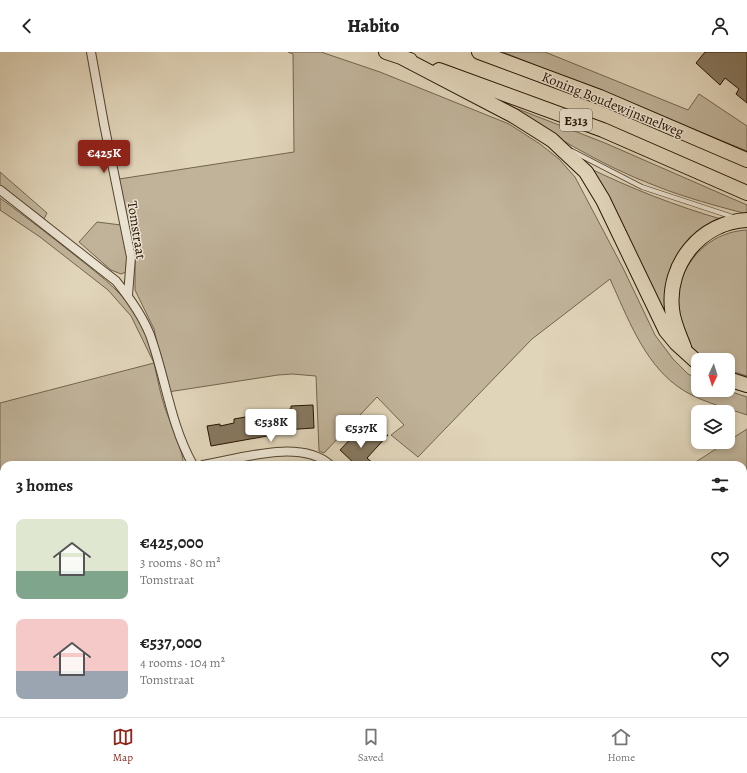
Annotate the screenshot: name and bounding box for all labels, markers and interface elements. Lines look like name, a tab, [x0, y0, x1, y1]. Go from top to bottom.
text: Habito	[347, 14, 400, 38]
icon: back	[16, 15, 38, 37]
icon: person	[709, 15, 731, 37]
street label: Koning Boudewijnsnelweg	[539, 67, 687, 142]
road number: E313	[560, 109, 592, 131]
pin: €425K	[76, 140, 132, 174]
text: €425K	[87, 144, 121, 161]
street label: Tomstraat	[123, 200, 151, 261]
north arrow	[691, 353, 735, 397]
map controls	[691, 353, 735, 449]
button: layers	[691, 405, 735, 449]
pin: €538K	[243, 409, 299, 443]
text: €538K	[254, 413, 288, 430]
pin: €537K	[333, 415, 389, 449]
text: €537K	[345, 419, 377, 436]
text: 3 homes	[16, 474, 73, 497]
icon: filters	[709, 474, 731, 496]
text: €425,000	[140, 531, 203, 554]
icon: home	[48, 535, 96, 583]
icon: heart	[709, 548, 731, 570]
text: 3 rooms · 80 m²	[140, 554, 220, 571]
text: Tomstraat	[140, 571, 194, 588]
text: €537,000	[140, 631, 202, 654]
icon: home	[48, 635, 96, 683]
icon: heart	[709, 648, 731, 670]
text: 4 rooms · 104 m²	[140, 654, 225, 671]
text: Tomstraat	[140, 671, 194, 688]
tab: Map	[112, 726, 134, 765]
tab: Saved	[358, 726, 384, 765]
tab: Home	[607, 726, 635, 765]

